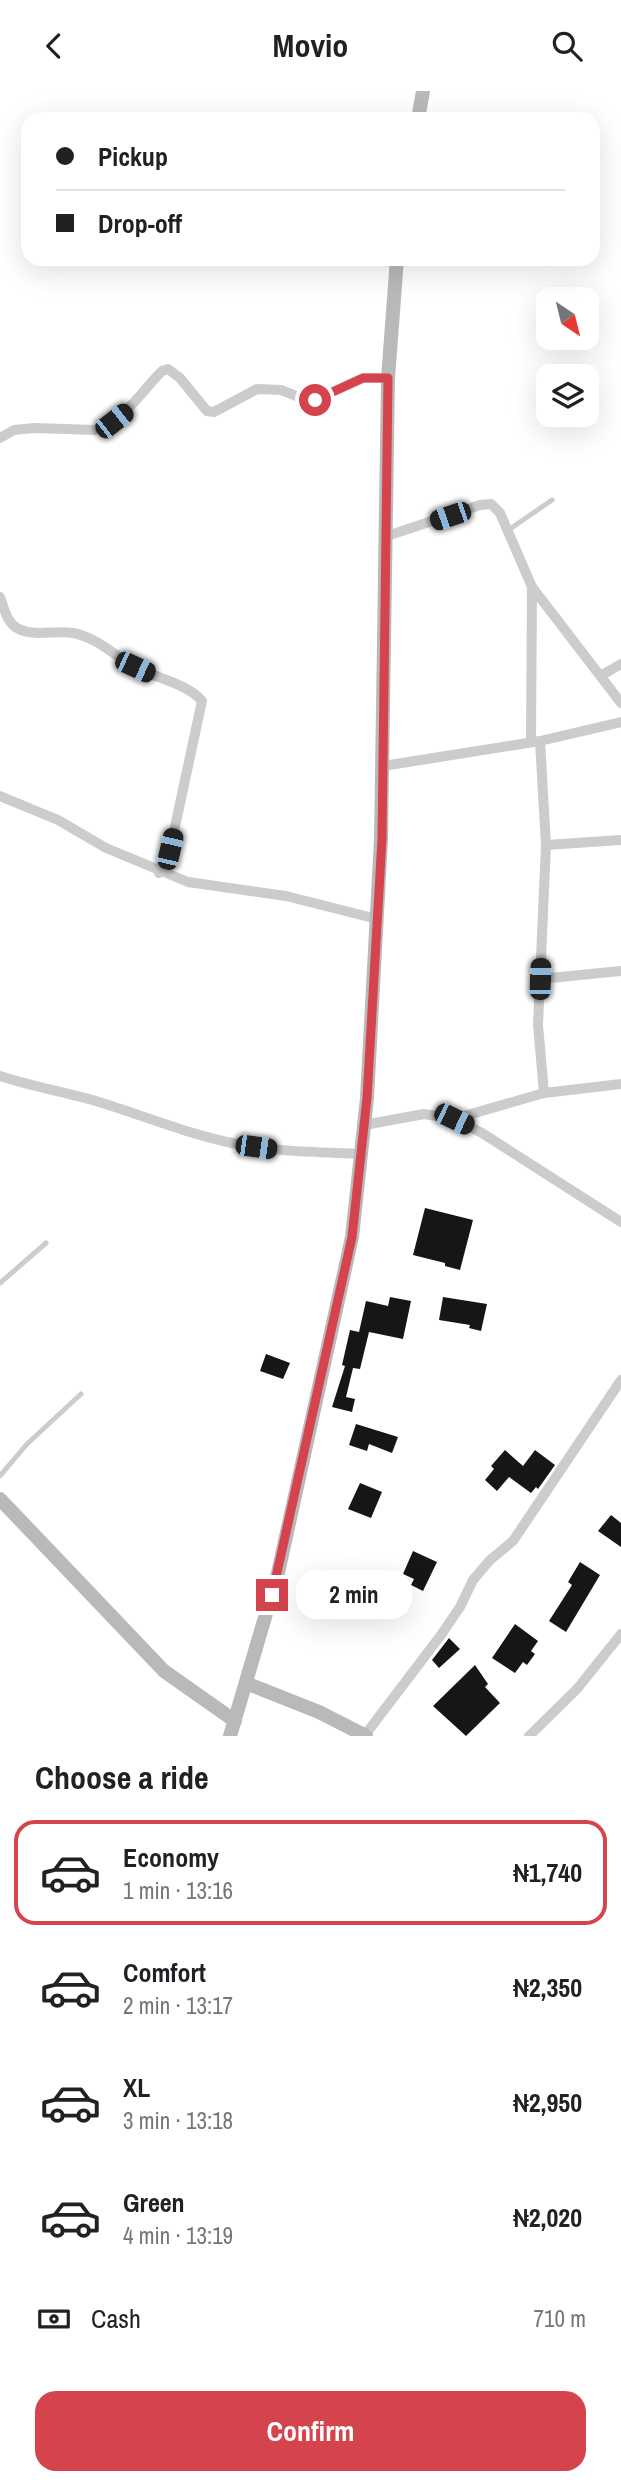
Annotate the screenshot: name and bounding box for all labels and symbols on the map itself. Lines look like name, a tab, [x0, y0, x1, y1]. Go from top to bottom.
north arrow	[536, 287, 598, 350]
route start	[299, 384, 331, 416]
car	[91, 400, 138, 442]
car	[427, 499, 474, 533]
car	[112, 649, 159, 685]
car	[156, 826, 185, 872]
car	[529, 958, 552, 1000]
car	[431, 1100, 478, 1138]
car	[234, 1134, 279, 1160]
callout: 2 min	[296, 1571, 412, 1619]
route end	[256, 1579, 288, 1611]

